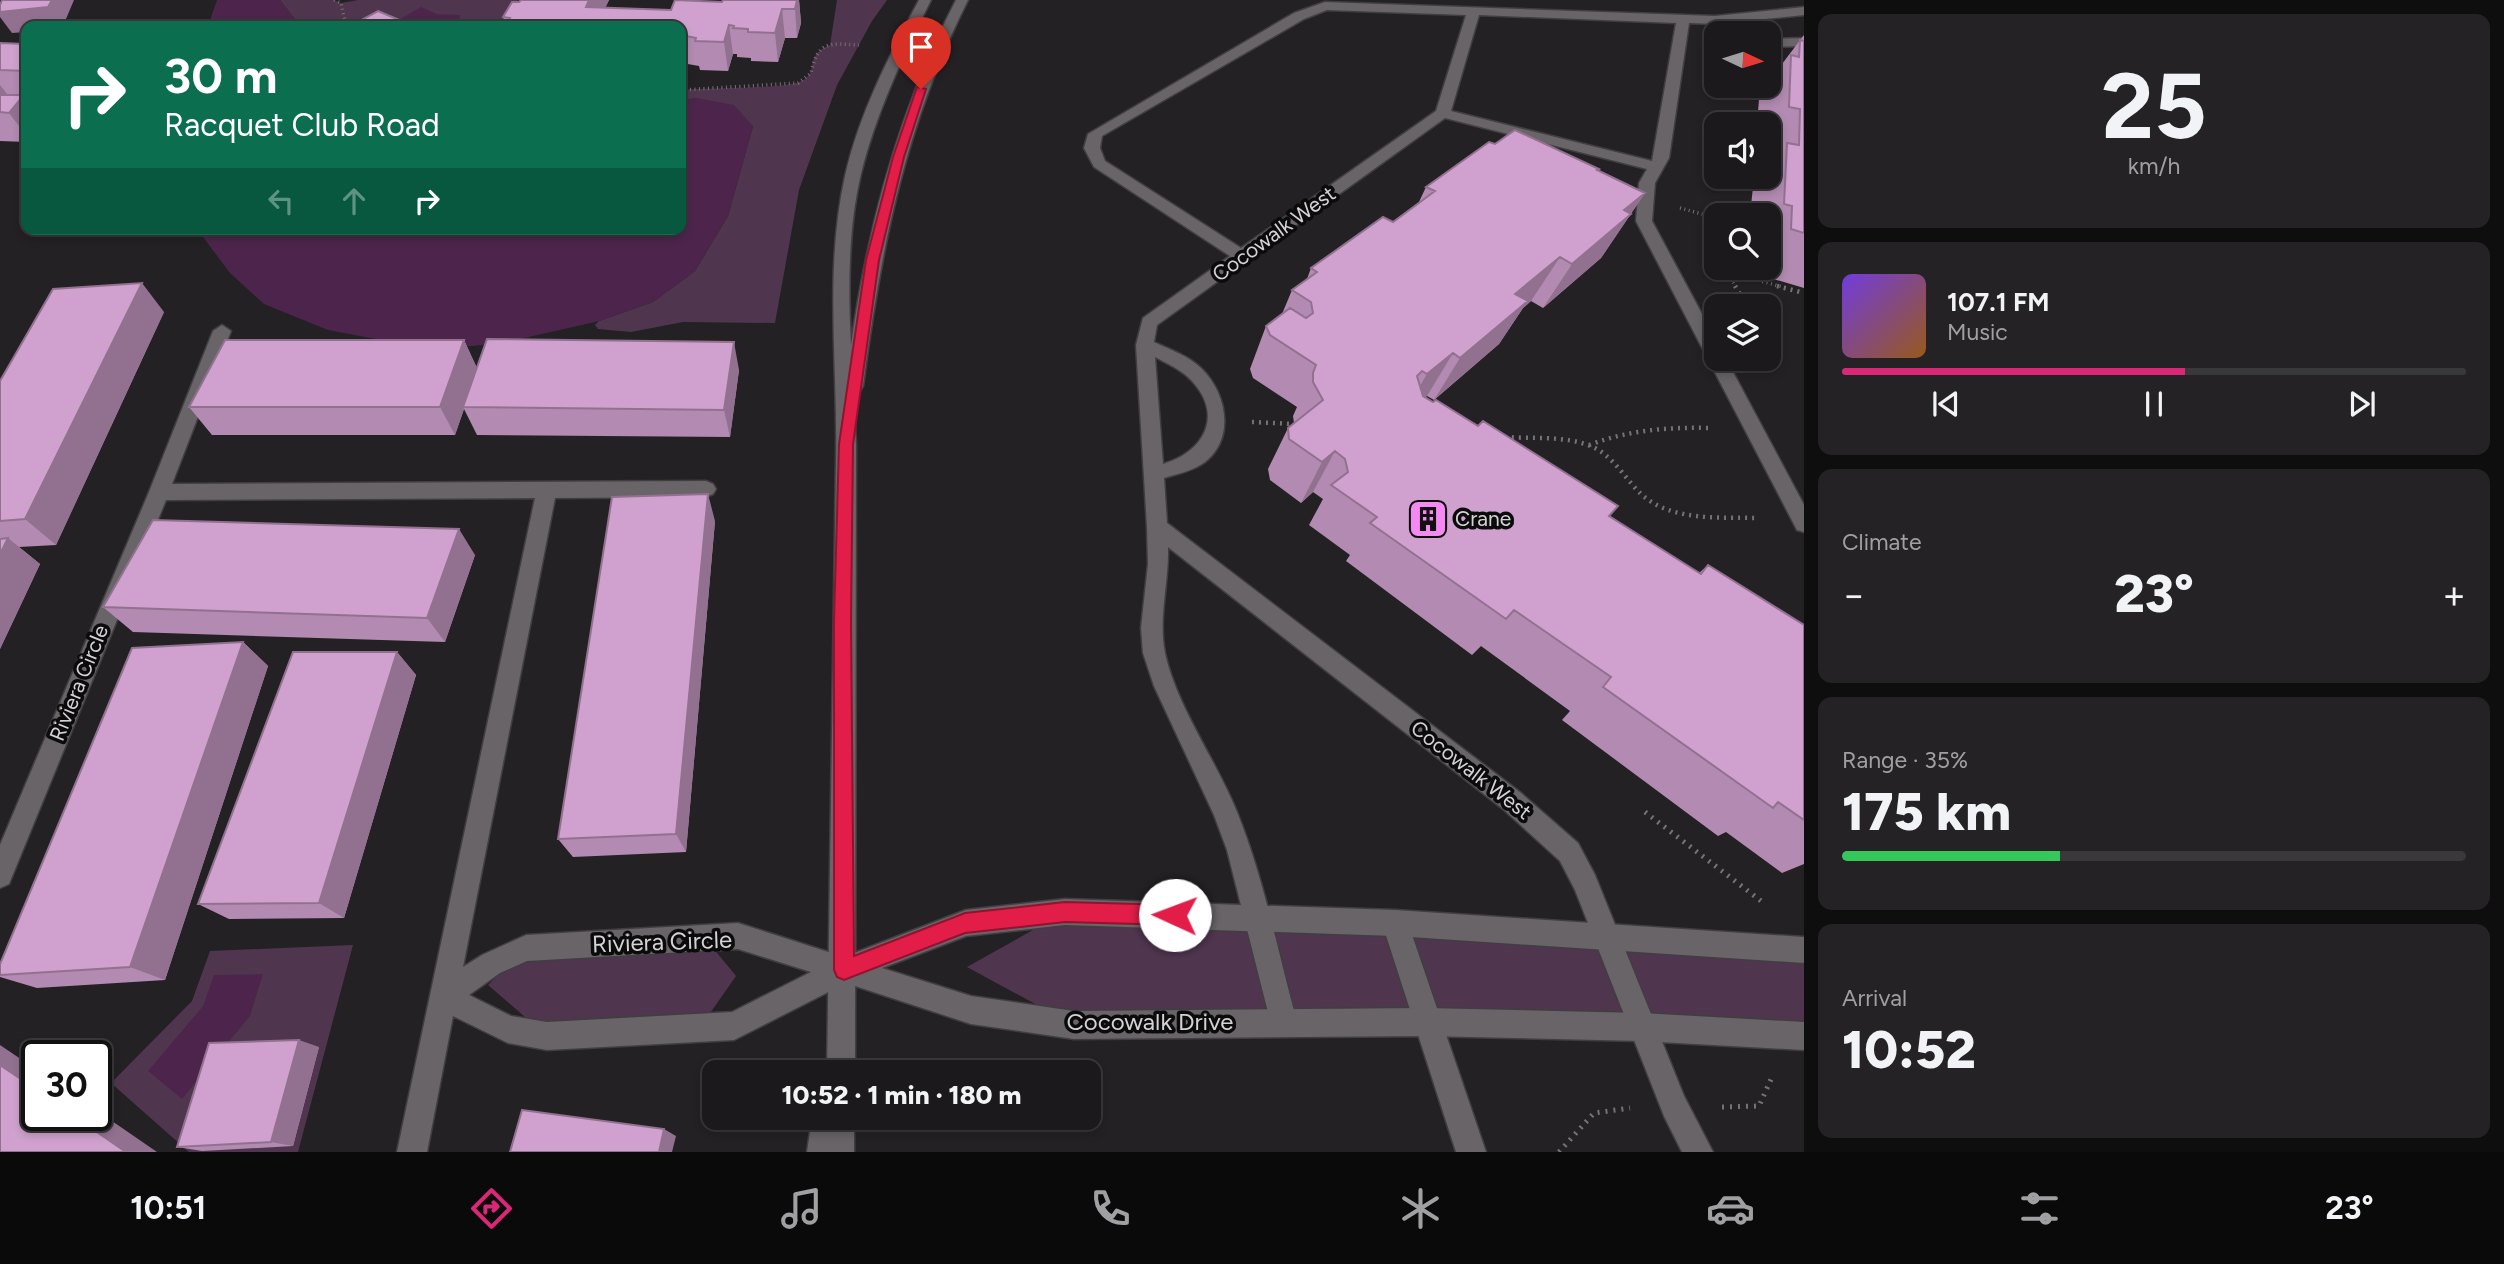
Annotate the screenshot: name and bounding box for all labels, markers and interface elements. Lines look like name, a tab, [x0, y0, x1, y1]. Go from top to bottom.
pin	[891, 17, 951, 89]
north arrow	[1704, 21, 1782, 98]
map controls	[1704, 21, 1781, 371]
icon: arrive	[902, 28, 940, 66]
text: 30 m	[164, 46, 277, 105]
icon: right	[49, 49, 140, 140]
text: 25	[2101, 52, 2207, 161]
text: Racquet Club Road	[164, 106, 440, 144]
button: sound	[1704, 112, 1781, 189]
text: km/h	[2128, 152, 2180, 180]
street label: Cocowalk West	[1207, 181, 1340, 287]
icon: left	[262, 182, 300, 220]
icon: ahead	[335, 182, 373, 220]
icon: right	[408, 182, 446, 220]
button: search	[1704, 203, 1781, 280]
text: 107.1 FM	[1947, 286, 2050, 318]
button: layers	[1704, 294, 1781, 371]
text: Music	[1947, 318, 2008, 346]
icon: previous	[1927, 385, 1965, 423]
icon: pause	[2135, 385, 2173, 423]
icon: next	[2343, 385, 2381, 423]
building icon: Crane	[1407, 498, 1449, 540]
place label: Crane	[1455, 506, 1511, 531]
text: Climate	[1842, 528, 1921, 556]
text: 23°	[2114, 563, 2194, 625]
text: −	[1842, 572, 1866, 618]
text: +	[2442, 572, 2466, 618]
street label: Riviera Circle	[44, 621, 113, 744]
street label: Cocowalk West	[1406, 715, 1537, 824]
text: Range · 35%	[1842, 746, 1968, 774]
text: 175 km	[1842, 781, 2011, 843]
position arrow	[1138, 878, 1212, 952]
street label: Riviera Circle	[591, 925, 733, 958]
text: Arrival	[1842, 984, 1907, 1012]
street label: Cocowalk Drive	[1067, 1007, 1233, 1036]
text: 10:52	[1842, 1019, 1976, 1081]
speed limit sign: 30	[21, 1040, 112, 1131]
text: 10:52 · 1 min · 180 m	[782, 1079, 1021, 1111]
icon: directions	[467, 1184, 516, 1233]
icon: music	[777, 1184, 826, 1233]
icon: phone	[1086, 1184, 1135, 1233]
icon: climate	[1396, 1184, 1445, 1233]
icon: car	[1706, 1184, 1755, 1233]
icon: filters	[2015, 1184, 2064, 1233]
text: 10:51	[130, 1189, 206, 1227]
text: 23°	[2325, 1189, 2374, 1227]

